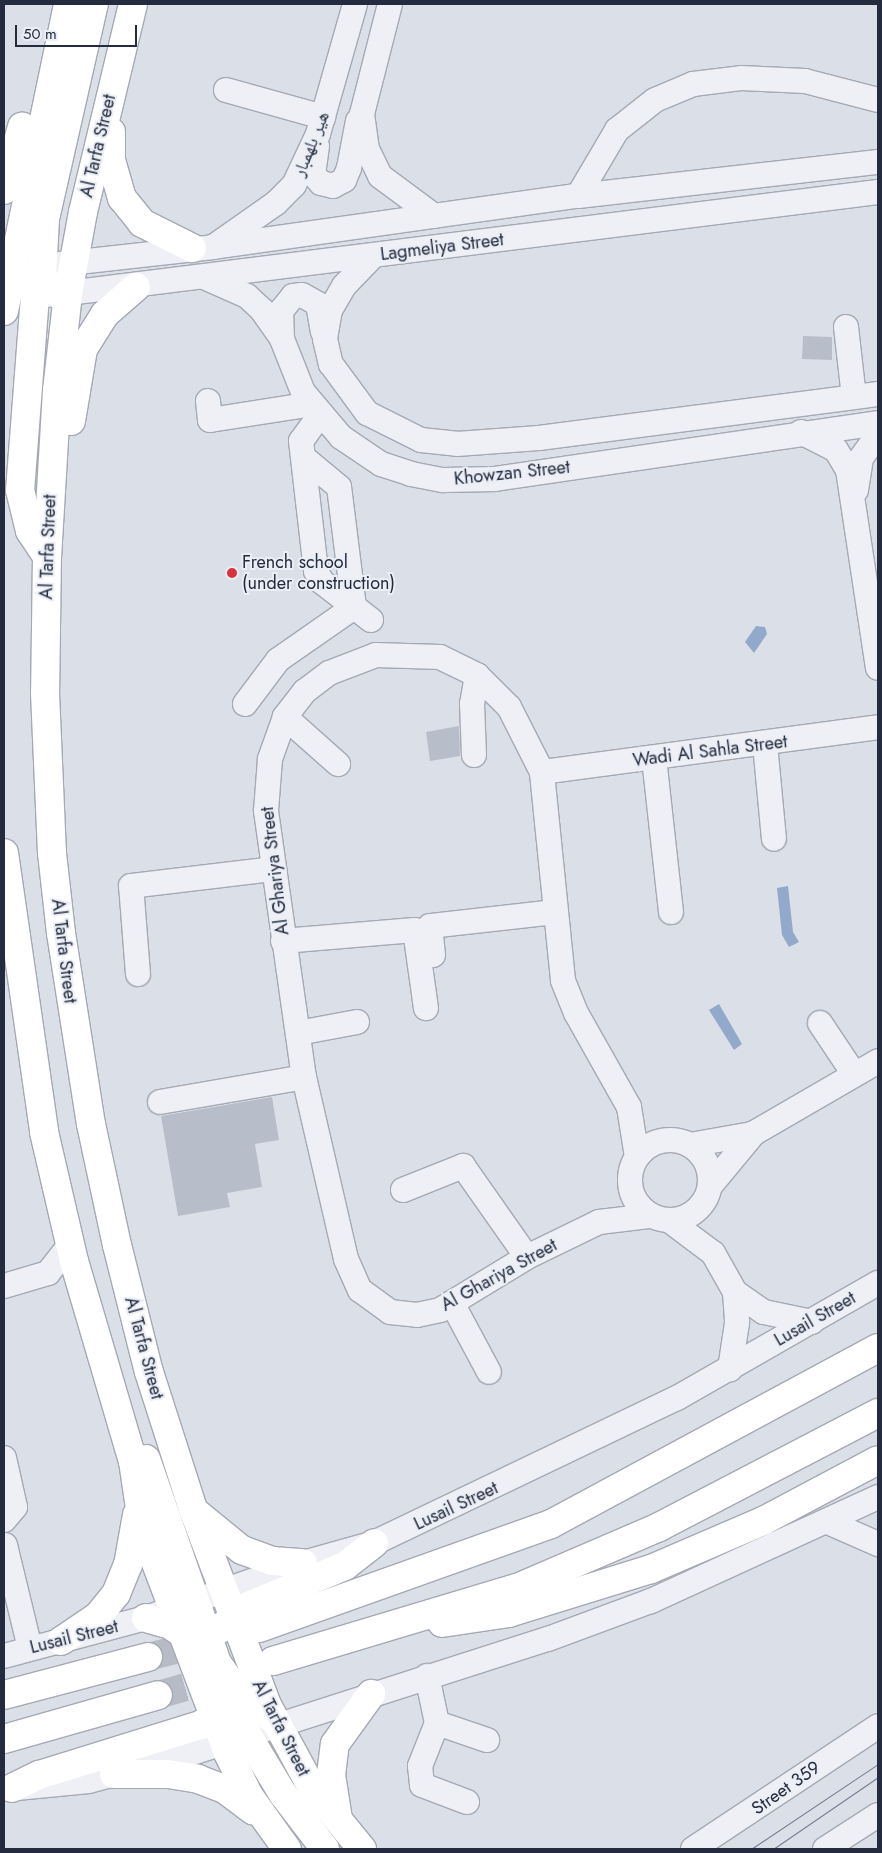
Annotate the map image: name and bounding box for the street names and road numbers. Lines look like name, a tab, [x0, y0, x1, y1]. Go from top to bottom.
street label: Al Tarfa Street	[76, 92, 120, 200]
street label: هير بلهمبار	[288, 108, 334, 180]
street label: Lagmeliya Street	[379, 229, 505, 265]
street label: Khowzan Street	[453, 456, 571, 490]
street label: Al Tarfa Street	[35, 494, 61, 600]
street label: Wadi Al Sahla Street	[631, 731, 789, 771]
street label: Al Ghariya Street	[256, 806, 294, 936]
street label: Al Tarfa Street	[47, 898, 81, 1004]
street label: Al Ghariya Street	[437, 1234, 561, 1316]
street label: Lusail Street	[771, 1287, 859, 1351]
street label: Al Tarfa Street	[120, 1295, 168, 1401]
street label: Lusail Street	[411, 1477, 501, 1535]
street label: Lusail Street	[28, 1616, 120, 1658]
street label: Al Tarfa Street	[248, 1676, 314, 1780]
street label: Street 359	[748, 1757, 824, 1819]

